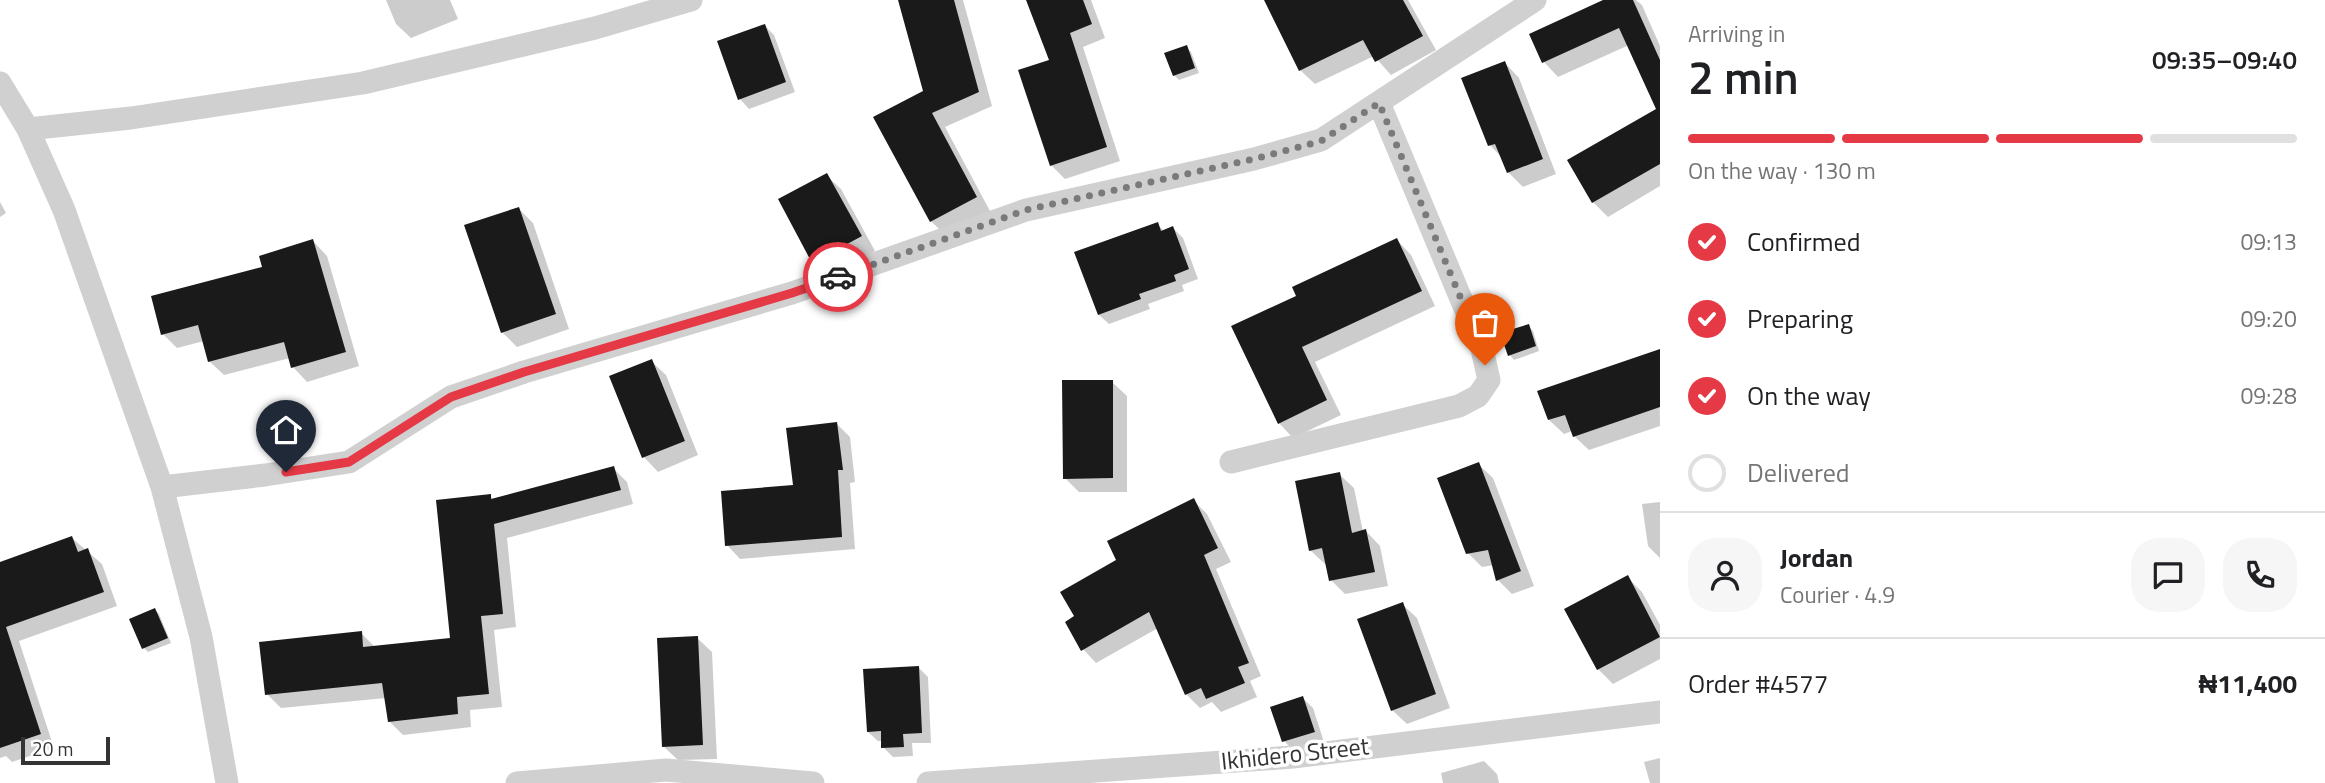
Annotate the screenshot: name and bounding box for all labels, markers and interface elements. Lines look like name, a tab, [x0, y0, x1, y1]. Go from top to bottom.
text: Arriving in	[1688, 16, 1785, 51]
text: 09:35–09:40	[2152, 40, 2297, 79]
text: 2 min	[1688, 42, 1799, 112]
text: On the way · 130 m	[1688, 153, 1876, 188]
text: Confirmed	[1747, 222, 1861, 261]
icon: check	[1688, 223, 1726, 261]
text: 09:13	[2240, 224, 2297, 259]
courier	[803, 242, 873, 312]
icon: car	[819, 258, 857, 296]
pin	[1455, 293, 1515, 365]
text: Preparing	[1747, 299, 1853, 338]
icon: check	[1688, 300, 1726, 338]
text: 09:20	[2240, 301, 2297, 336]
icon: bag	[1466, 304, 1504, 342]
text: On the way	[1747, 376, 1871, 415]
icon: check	[1688, 377, 1726, 415]
text: 09:28	[2240, 378, 2297, 413]
pin	[256, 400, 316, 472]
icon: home	[267, 411, 305, 449]
text: Delivered	[1747, 453, 1850, 492]
button: person	[1688, 538, 1762, 612]
text: Jordan	[1780, 538, 1853, 577]
button: chat	[2131, 538, 2205, 612]
button: phone	[2223, 538, 2297, 612]
text: Courier · 4.9	[1780, 577, 1895, 612]
text: Order #4577	[1688, 664, 1828, 703]
text: ₦11,400	[2199, 664, 2297, 703]
street label: Ikhidero Street	[1219, 727, 1371, 779]
scale bar	[21, 734, 110, 766]
text: 20 m	[32, 734, 73, 763]

